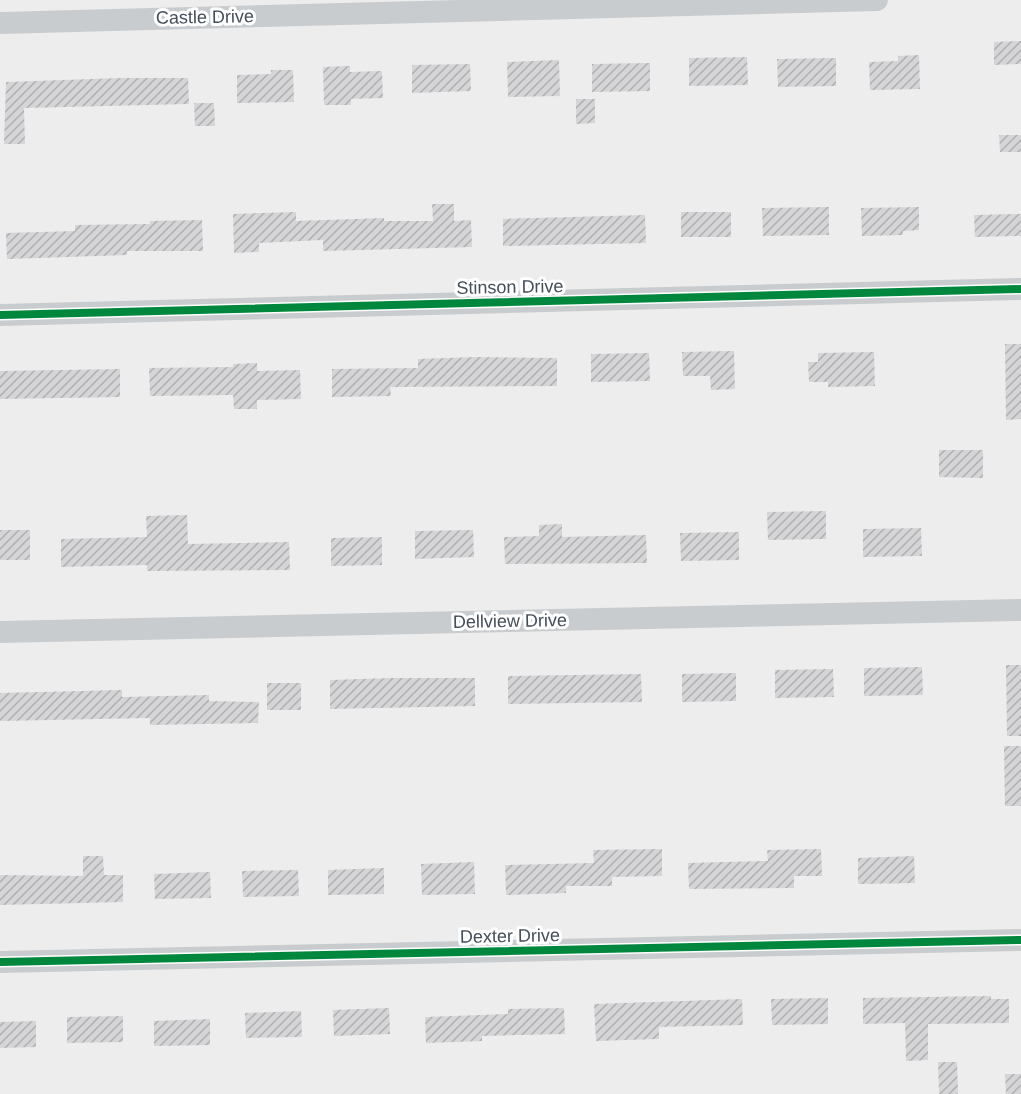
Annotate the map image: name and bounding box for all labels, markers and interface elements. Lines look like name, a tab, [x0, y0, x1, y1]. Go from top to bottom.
street label: Castle Drive	[156, 6, 254, 28]
street label: Stinson Drive	[456, 276, 564, 298]
street label: Dellview Drive	[453, 610, 567, 632]
street label: Dexter Drive	[460, 925, 560, 947]

